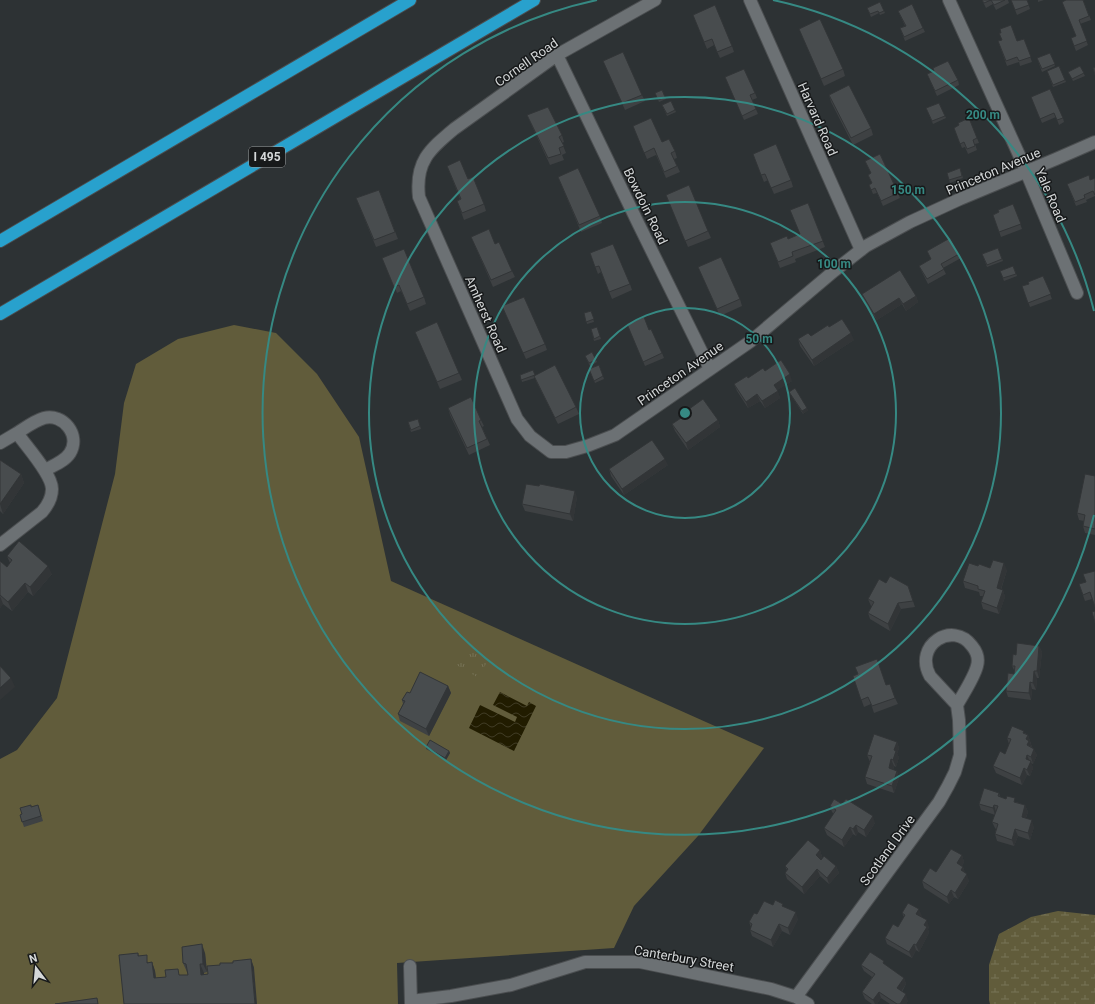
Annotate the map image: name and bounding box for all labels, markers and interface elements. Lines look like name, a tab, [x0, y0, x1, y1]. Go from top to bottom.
street label: Cornell Road	[492, 35, 561, 90]
street label: Harvard Road	[795, 80, 840, 158]
text: 200 m	[966, 108, 1000, 122]
street label: Princeton Avenue	[944, 145, 1043, 198]
road number: I 495	[249, 147, 285, 167]
street label: Bowdoin Road	[621, 165, 671, 247]
street label: Yale Road	[1032, 166, 1069, 225]
text: 150 m	[891, 183, 925, 197]
text: 100 m	[817, 257, 851, 271]
street label: Amherst Road	[462, 274, 509, 355]
text: 50 m	[745, 332, 773, 346]
street label: Princeton Avenue	[635, 338, 726, 409]
centre of rings	[678, 406, 692, 420]
street label: Scotland Drive	[857, 812, 918, 888]
street label: Canterbury Street	[633, 942, 735, 975]
north arrow	[16, 948, 56, 988]
text: N	[28, 951, 39, 966]

